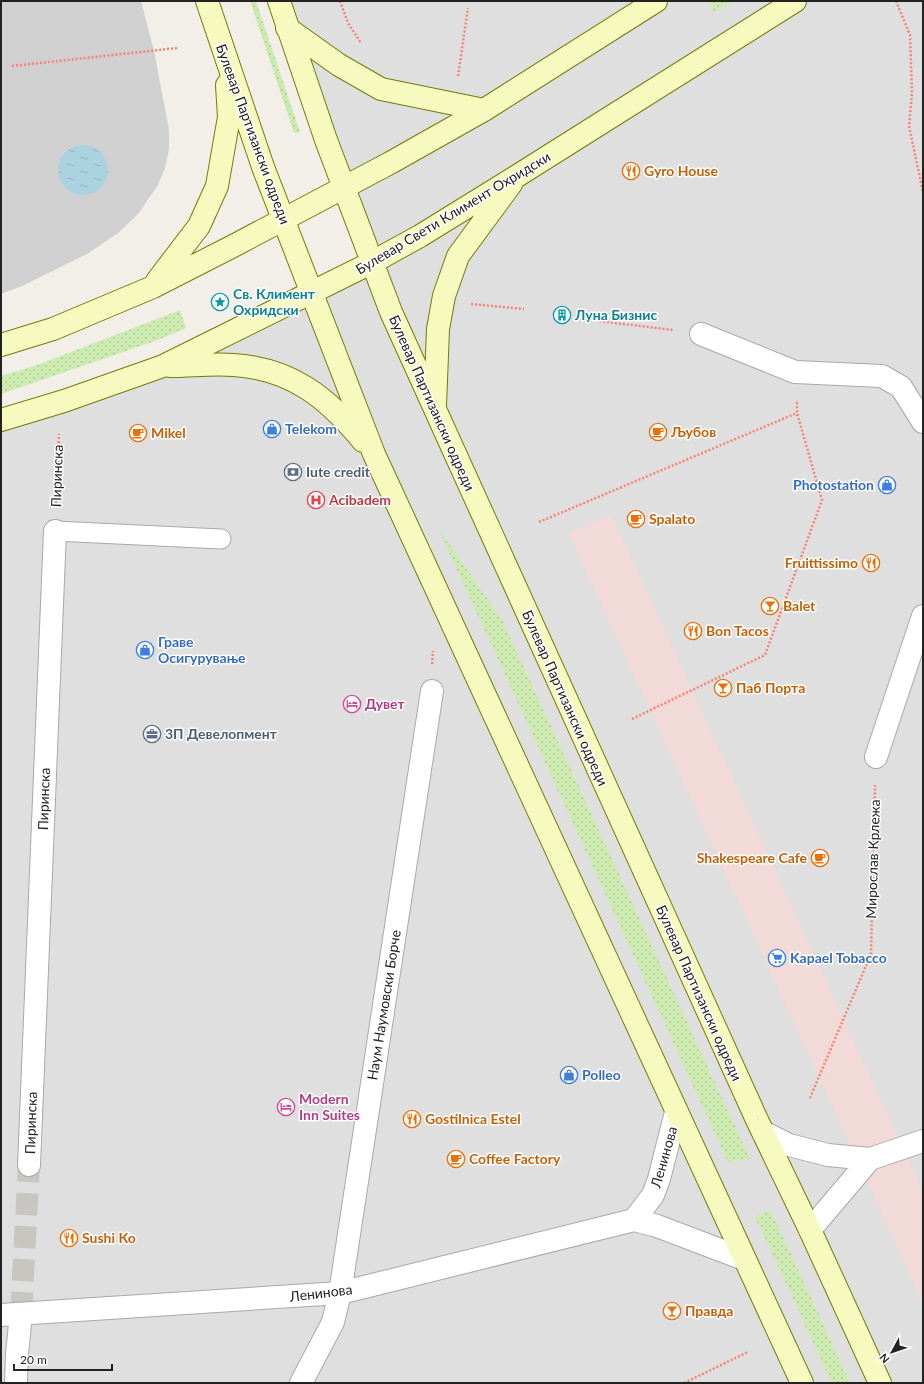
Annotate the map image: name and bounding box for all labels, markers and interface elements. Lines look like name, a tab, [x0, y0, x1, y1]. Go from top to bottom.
street label: Булевар Партизански одреди	[213, 41, 294, 226]
street label: Булевар Свети Климент Охридски	[352, 148, 553, 278]
restaurant icon: Gyro House	[621, 161, 641, 181]
place label: Gyro House	[644, 162, 718, 179]
place label: Св. Климент Охридски	[233, 285, 316, 318]
place icon: Св. Климент Охридски	[210, 292, 230, 312]
building icon: Луна Бизнис	[552, 305, 572, 325]
place label: Луна Бизнис	[574, 306, 657, 323]
street label: Булевар Партизански одреди	[386, 312, 479, 493]
shop icon: Telekom	[262, 419, 282, 439]
place label: Telekom	[285, 420, 337, 437]
cafe icon: Љубов	[648, 422, 668, 442]
cafe icon: Mikel	[128, 423, 148, 443]
place label: Љубов	[670, 423, 716, 440]
place label: Mikel	[151, 424, 186, 441]
street label: Пиринска	[47, 444, 66, 508]
bank icon: Iute credit	[283, 462, 303, 482]
place label: Iute credit	[306, 463, 371, 480]
shop icon: Photostation	[877, 475, 897, 495]
place label: Photostation	[793, 476, 874, 493]
hospital icon: Acibadem	[306, 490, 326, 510]
place label: Acibadem	[328, 491, 391, 508]
cafe icon: Spalato	[626, 509, 646, 529]
place label: Spalato	[649, 510, 695, 527]
restaurant icon: Fruittissimo	[861, 553, 881, 573]
place label: Fruittissimo	[785, 554, 858, 571]
bar icon: Balet	[760, 596, 780, 616]
place label: Balet	[783, 597, 816, 614]
street label: Булевар Партизански одреди	[519, 607, 612, 788]
restaurant icon: Bon Tacos	[683, 621, 703, 641]
place label: Bon Tacos	[706, 622, 769, 639]
place label: Граве Осигурување	[158, 633, 246, 666]
shop icon: Граве Осигурување	[135, 640, 155, 660]
bar icon: Паб Порта	[713, 678, 733, 698]
place label: Паб Порта	[736, 679, 805, 696]
hotel icon: Дувет	[342, 694, 362, 714]
place label: Дувет	[365, 695, 405, 712]
office icon: 3П Девелопмент	[142, 724, 162, 744]
place label: 3П Девелопмент	[165, 725, 278, 742]
street label: Пиринска	[34, 767, 53, 831]
street label: Мирослав Крлежа	[862, 799, 883, 919]
cafe icon: Shakespeare Cafe	[810, 848, 830, 868]
place label: Shakespeare Cafe	[697, 849, 808, 866]
street label: Булевар Партизански одреди	[653, 902, 746, 1083]
street label: Наум Наумовски Борче	[363, 929, 404, 1081]
supermarket icon: Kapael Tobacco	[767, 948, 787, 968]
place label: Kapael Tobacco	[790, 949, 887, 966]
shop icon: Polleo	[559, 1065, 579, 1085]
place label: Polleo	[582, 1066, 621, 1083]
place label: Modern Inn Suites	[299, 1090, 360, 1123]
street label: Пиринска	[21, 1091, 40, 1155]
hotel icon: Modern Inn Suites	[276, 1097, 296, 1117]
restaurant icon: Gostilnica Estel	[402, 1109, 422, 1129]
place label: Gostilnica Estel	[425, 1110, 521, 1127]
street label: Ленинова	[646, 1124, 680, 1190]
cafe icon: Coffee Factory	[446, 1149, 466, 1169]
place label: Coffee Factory	[469, 1150, 561, 1167]
restaurant icon: Sushi Ко	[59, 1228, 79, 1248]
place label: Sushi Ко	[82, 1229, 136, 1246]
street label: Ленинова	[288, 1280, 353, 1305]
bar icon: Правда	[662, 1301, 682, 1321]
place label: Правда	[685, 1302, 733, 1319]
north arrow	[872, 1332, 912, 1372]
scale bar	[14, 1346, 112, 1372]
text: N	[876, 1351, 892, 1366]
text: 20 m	[20, 1352, 47, 1367]

